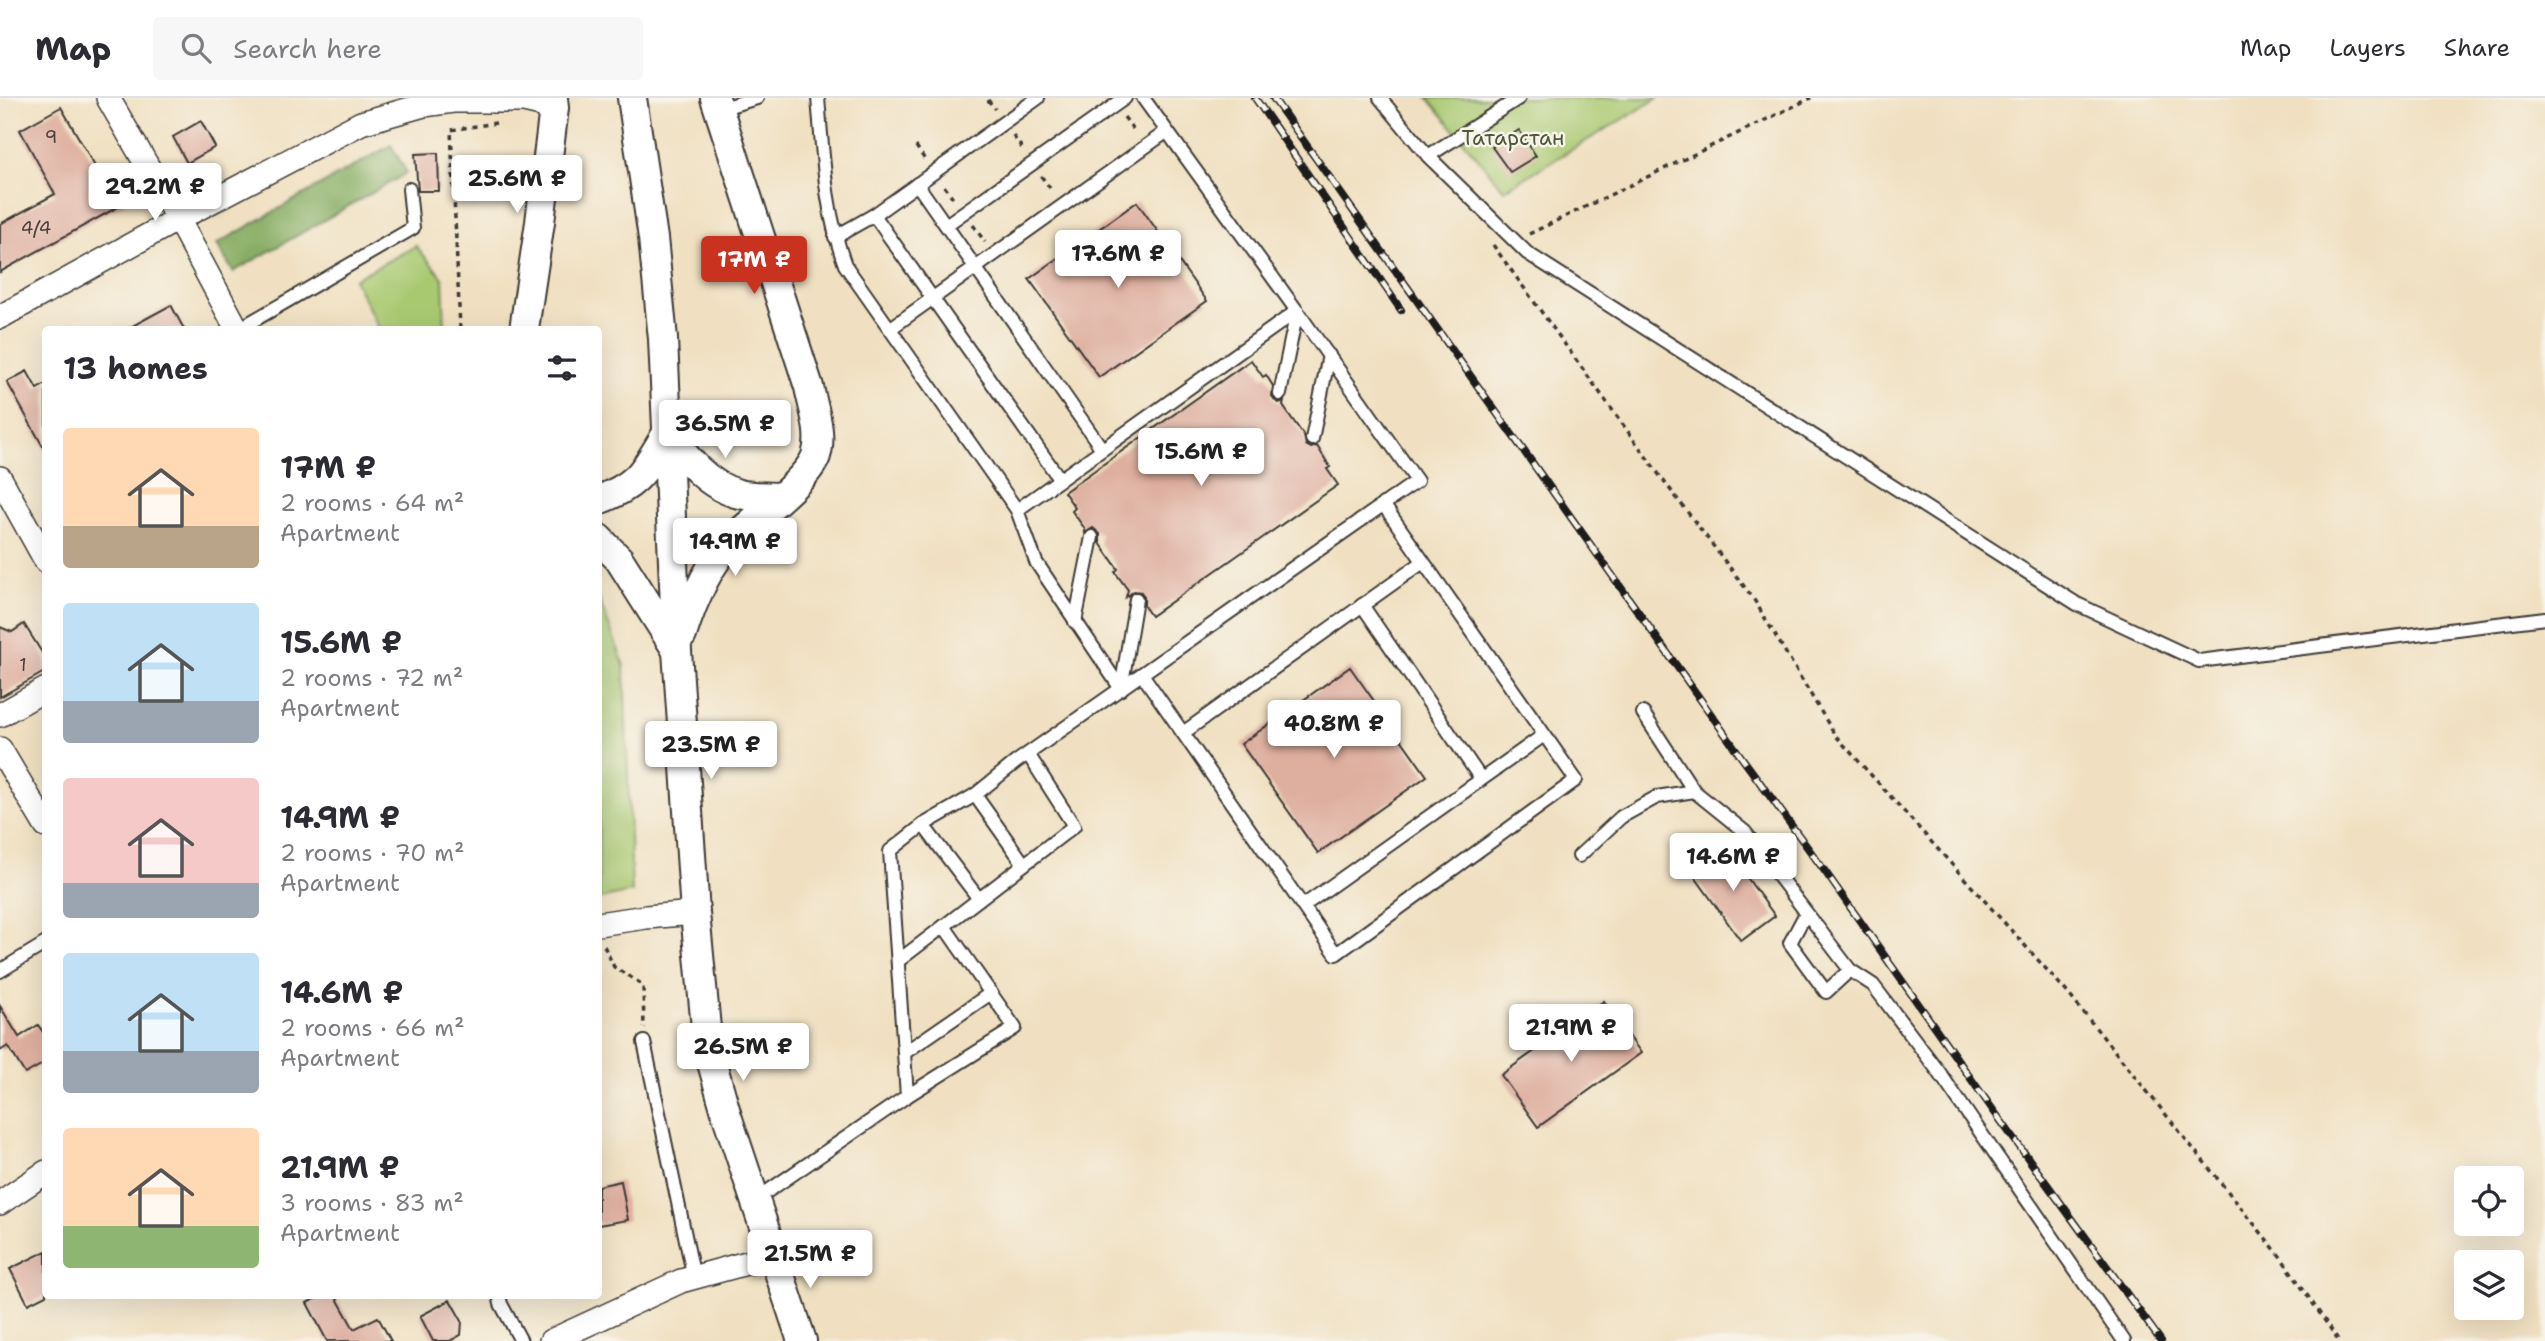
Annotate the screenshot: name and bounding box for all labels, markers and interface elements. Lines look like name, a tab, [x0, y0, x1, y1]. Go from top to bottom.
search box	[153, 17, 643, 80]
text: Map	[35, 26, 111, 71]
icon: search	[177, 29, 215, 67]
text: Search here	[233, 31, 382, 66]
text: Map	[2240, 32, 2291, 64]
text: Layers	[2329, 32, 2406, 64]
text: Share	[2444, 32, 2510, 64]
park label: Татарстан	[1462, 124, 1564, 152]
house number: 9	[45, 125, 57, 149]
pin: 25.6M ₽	[452, 156, 582, 215]
text: 25.6M ₽	[467, 163, 567, 193]
pin: 29.2M ₽	[90, 164, 220, 223]
text: 29.2M ₽	[105, 171, 205, 201]
house number: 4/4	[21, 216, 51, 240]
pin: 17.6M ₽	[1053, 230, 1183, 290]
pin: 17M ₽	[705, 236, 803, 296]
text: 17.6M ₽	[1071, 238, 1165, 268]
text: 17M ₽	[717, 244, 791, 274]
text: 13 homes	[63, 348, 208, 389]
icon: filters	[543, 349, 581, 387]
pin: 36.5M ₽	[660, 400, 790, 460]
text: 36.5M ₽	[675, 408, 775, 438]
pin: 15.6M ₽	[1136, 428, 1266, 488]
text: 15.6M ₽	[1154, 436, 1248, 466]
text: 17M ₽	[280, 447, 376, 488]
icon: home	[119, 456, 203, 540]
text: 2 rooms · 64 m²	[280, 488, 464, 518]
text: Apartment	[280, 518, 400, 548]
pin: 14.9M ₽	[670, 518, 800, 578]
text: 14.9M ₽	[689, 526, 781, 556]
text: 15.6M ₽	[280, 622, 402, 663]
icon: home	[119, 631, 203, 715]
house number: 1	[19, 653, 27, 677]
text: 2 rooms · 72 m²	[280, 663, 463, 693]
text: Apartment	[280, 693, 400, 723]
pin: 40.8M ₽	[1269, 700, 1399, 760]
text: 40.8M ₽	[1284, 708, 1384, 738]
pin: 23.5M ₽	[646, 722, 776, 781]
text: 23.5M ₽	[661, 729, 761, 759]
text: 14.9M ₽	[280, 797, 400, 838]
icon: home	[119, 806, 203, 890]
pin: 14.6M ₽	[1668, 834, 1798, 893]
text: 2 rooms · 70 m²	[280, 838, 465, 868]
text: 14.6M ₽	[1686, 841, 1780, 871]
text: Apartment	[280, 868, 400, 898]
text: 14.6M ₽	[280, 972, 403, 1013]
icon: home	[119, 981, 203, 1065]
pin: 21.9M ₽	[1506, 1004, 1636, 1064]
text: 21.9M ₽	[1525, 1012, 1617, 1042]
text: 2 rooms · 66 m²	[280, 1013, 465, 1043]
pin: 26.5M ₽	[678, 1024, 808, 1083]
text: 26.5M ₽	[693, 1031, 793, 1061]
text: Apartment	[280, 1043, 400, 1073]
text: 21.9M ₽	[280, 1147, 400, 1188]
icon: home	[119, 1156, 203, 1240]
map controls	[2454, 1166, 2524, 1320]
button: locate	[2454, 1166, 2524, 1236]
text: 3 rooms · 83 m²	[280, 1188, 464, 1218]
text: Apartment	[280, 1218, 400, 1248]
pin: 21.5M ₽	[745, 1230, 875, 1290]
text: 21.5M ₽	[763, 1238, 857, 1268]
button: layers	[2454, 1250, 2524, 1320]

